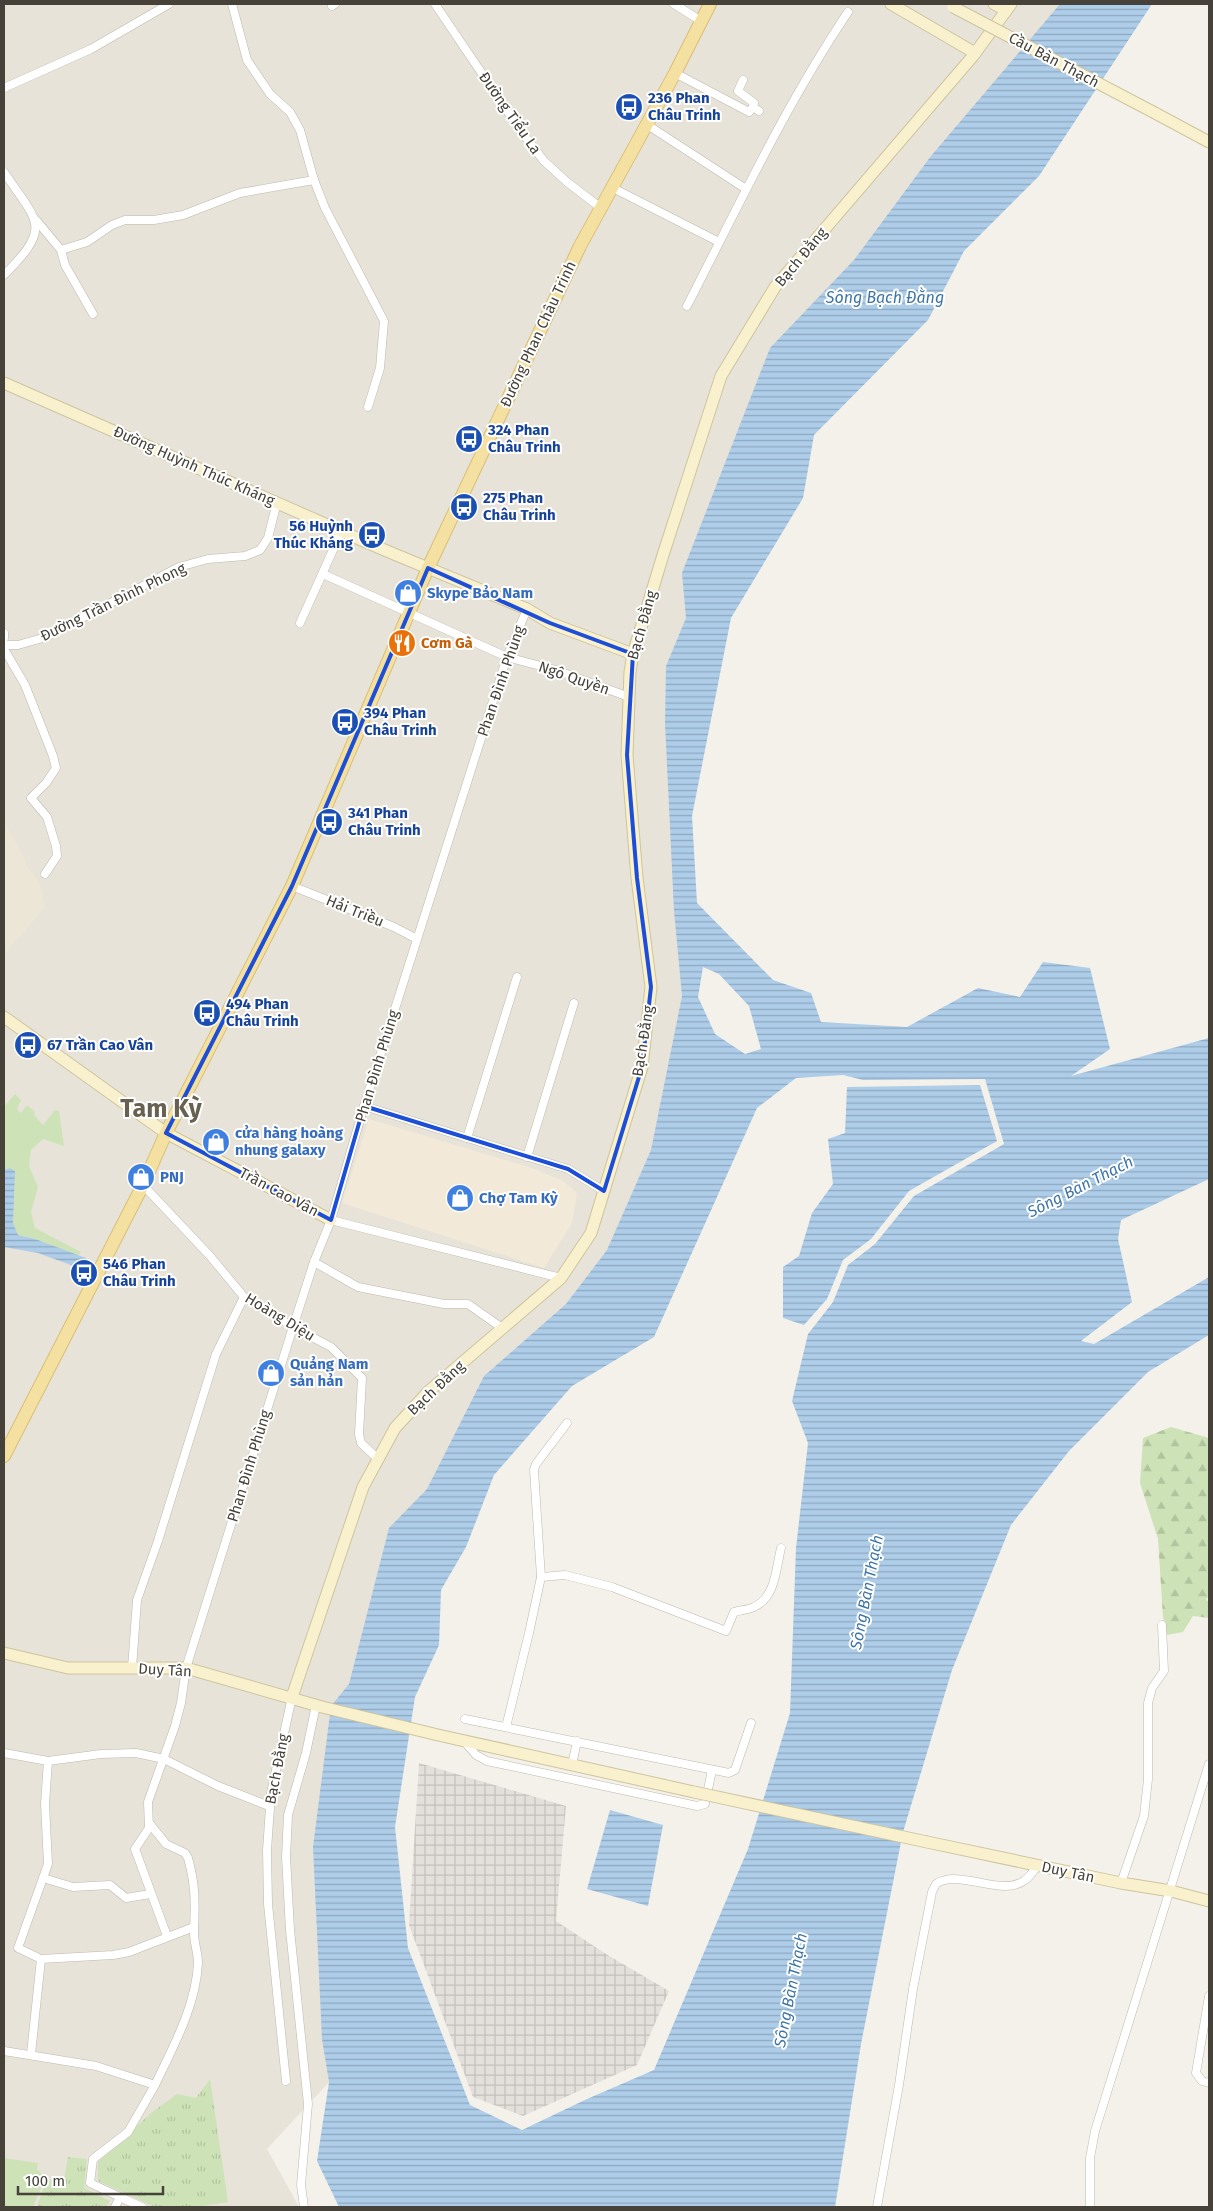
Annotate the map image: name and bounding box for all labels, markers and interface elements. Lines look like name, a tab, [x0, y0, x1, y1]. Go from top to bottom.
street label: Cầu Bàn Thạch	[1006, 29, 1102, 91]
street label: Đường Tiểu La	[475, 68, 545, 158]
place label: 236 Phan Châu Trinh	[648, 89, 721, 124]
bus stop icon: 236 Phan Châu Trinh	[614, 92, 644, 122]
street label: Bạch Đằng	[771, 224, 831, 290]
street label: Đường Phan Châu Trinh	[496, 258, 580, 410]
water label: Sông Bạch Đằng	[825, 286, 944, 307]
place label: 324 Phan Châu Trinh	[487, 421, 561, 456]
street label: Đường Huỳnh Thúc Kháng	[111, 422, 278, 510]
bus stop icon: 324 Phan Châu Trinh	[454, 424, 484, 454]
place label: 275 Phan Châu Trinh	[483, 489, 556, 524]
bus stop icon: 275 Phan Châu Trinh	[449, 492, 479, 522]
place label: 56 Huỳnh Thúc Kháng	[274, 517, 354, 552]
bus stop icon: 56 Huỳnh Thúc Kháng	[357, 520, 387, 550]
street label: Đường Trần Đình Phong	[37, 559, 189, 645]
shop icon: Skype Bảo Nam	[393, 578, 423, 608]
place label: Skype Bảo Nam	[427, 584, 533, 602]
street label: Bạch Đằng	[623, 588, 661, 662]
street label: Phan Đình Phùng	[474, 623, 529, 739]
restaurant icon: Cơm Gà	[387, 628, 417, 658]
place label: Cơm Gà	[421, 634, 473, 652]
street label: Ngô Quyền	[536, 657, 612, 699]
place label: 394 Phan Châu Trinh	[363, 704, 437, 739]
bus stop icon: 394 Phan Châu Trinh	[330, 707, 360, 737]
place label: 341 Phan Châu Trinh	[347, 804, 421, 839]
bus stop icon: 341 Phan Châu Trinh	[314, 807, 344, 837]
street label: Hải Triều	[323, 891, 387, 931]
place label: 494 Phan Châu Trinh	[226, 995, 299, 1030]
bus stop icon: 494 Phan Châu Trinh	[192, 998, 222, 1028]
street label: Bạch Đằng	[629, 1004, 658, 1078]
street label: Phan Đình Phùng	[351, 1008, 403, 1124]
bus stop icon: 67 Trần Cao Vân	[13, 1030, 43, 1060]
place label: 67 Trần Cao Vân	[47, 1035, 153, 1054]
district label: Tam Kỳ	[120, 1094, 203, 1124]
place label: cửa hàng hoàng nhung galaxy	[235, 1124, 344, 1159]
shop icon: cửa hàng hoàng nhung galaxy	[201, 1127, 231, 1157]
water label: Sông Bàn Thạch	[1023, 1152, 1136, 1222]
shop icon: PNJ	[126, 1162, 156, 1192]
street label: Trần Cao Vân	[236, 1164, 322, 1220]
place label: PNJ	[160, 1168, 184, 1186]
shop icon: Chợ Tam Kỳ	[445, 1183, 475, 1213]
place label: Chợ Tam Kỳ	[479, 1189, 558, 1207]
place label: 546 Phan Châu Trinh	[103, 1255, 176, 1290]
bus stop icon: 546 Phan Châu Trinh	[69, 1258, 99, 1288]
street label: Hoàng Diệu	[242, 1289, 318, 1345]
place label: Quảng Nam sản hản	[290, 1355, 368, 1390]
street label: Bạch Đằng	[404, 1357, 468, 1419]
shop icon: Quảng Nam sản hản	[256, 1358, 286, 1388]
street label: Phan Đình Phùng	[223, 1408, 275, 1524]
water label: Sông Bàn Thạch	[846, 1533, 887, 1652]
street label: Duy Tân	[138, 1660, 192, 1680]
street label: Bạch Đằng	[261, 1732, 293, 1806]
street label: Duy Tân	[1040, 1858, 1096, 1886]
water label: Sông Bàn Thạch	[770, 1931, 811, 2050]
scale bar	[18, 2164, 162, 2196]
text: 100 m	[25, 2172, 65, 2190]

